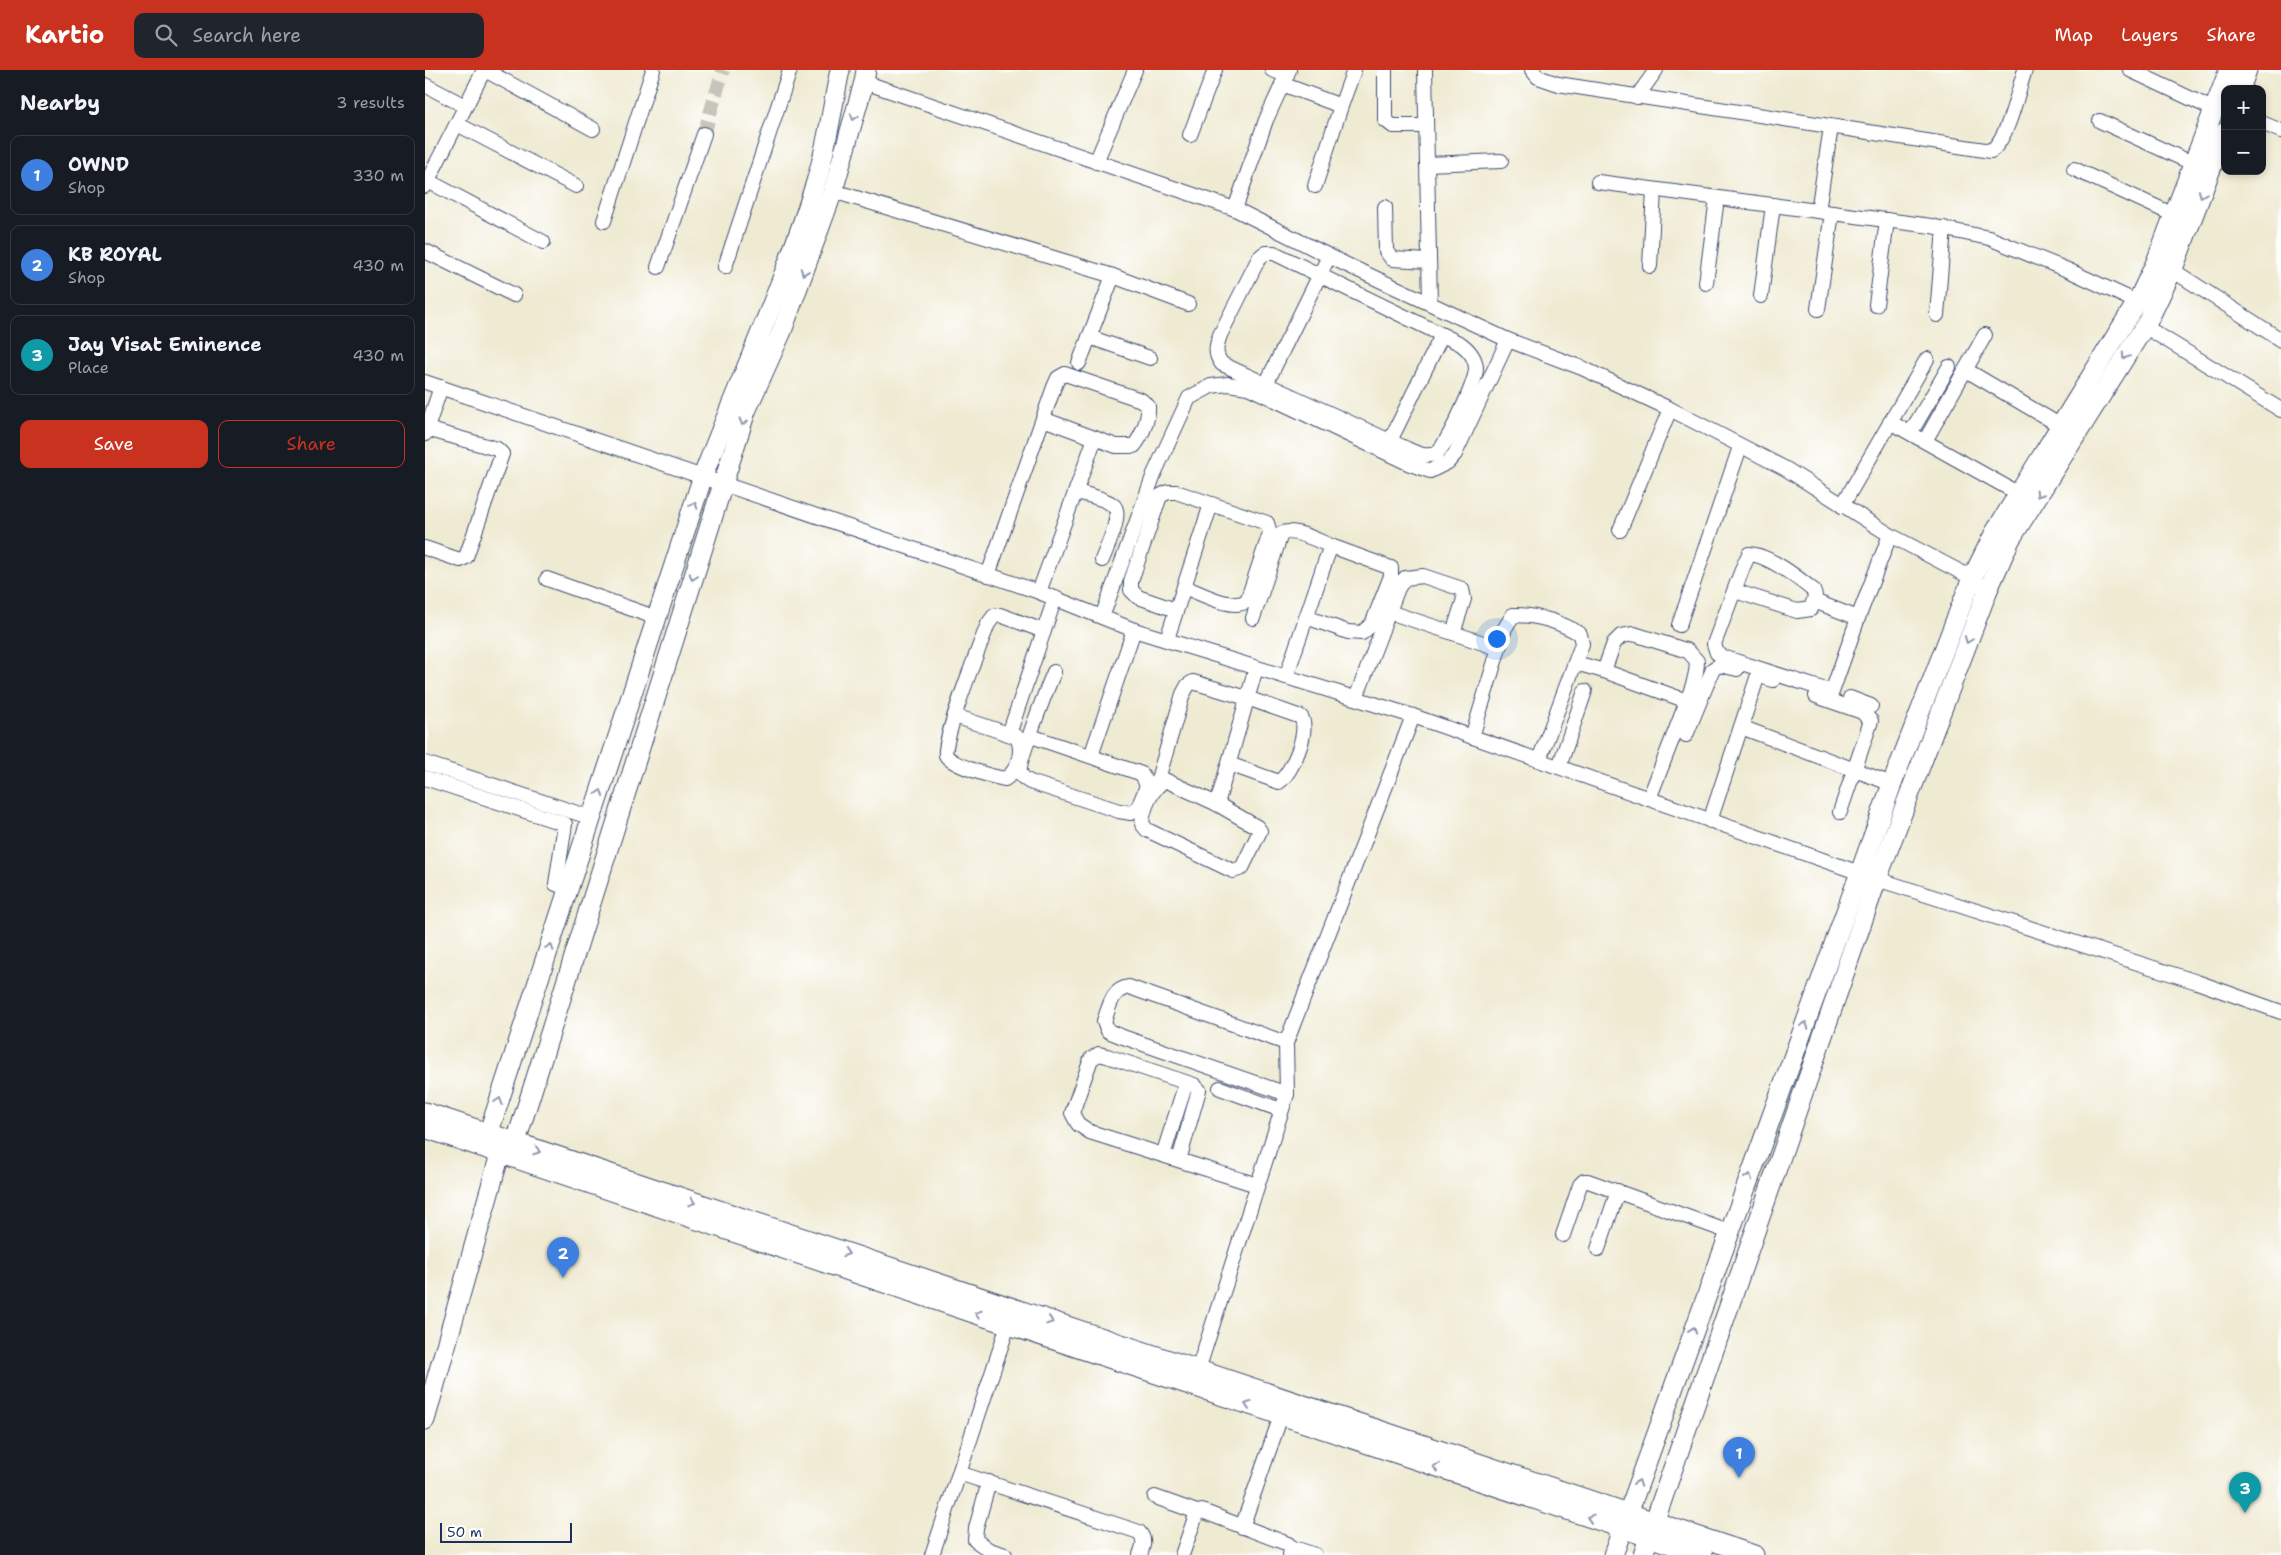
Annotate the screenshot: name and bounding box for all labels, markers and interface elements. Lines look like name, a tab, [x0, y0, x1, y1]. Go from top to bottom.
search box	[134, 13, 484, 58]
text: Kartio	[25, 19, 104, 51]
icon: search	[152, 21, 180, 49]
text: Search here	[192, 23, 301, 48]
text: Map	[2055, 23, 2093, 47]
text: Layers	[2121, 23, 2178, 47]
text: Share	[2206, 23, 2256, 47]
map controls	[2221, 85, 2266, 175]
button: +	[2221, 85, 2266, 130]
text: Nearby	[20, 89, 100, 117]
text: 3 results	[336, 92, 405, 113]
one-way arrow	[850, 113, 860, 121]
button: −	[2221, 130, 2266, 175]
text: OWND	[68, 152, 129, 177]
text: 1	[33, 165, 41, 186]
text: 330 m	[352, 165, 404, 186]
text: Shop	[68, 177, 105, 198]
one-way arrow	[2197, 189, 2208, 198]
text: KB ROYAL	[68, 242, 162, 267]
text: 2	[31, 255, 43, 276]
text: 430 m	[353, 255, 404, 276]
text: Shop	[68, 267, 105, 288]
one-way arrow	[800, 267, 810, 275]
text: Jay Visat Eminence	[68, 332, 262, 357]
text: 3	[31, 345, 43, 366]
text: 430 m	[353, 345, 404, 366]
one-way arrow	[2122, 351, 2131, 360]
text: Place	[68, 357, 109, 378]
one-way arrow	[739, 418, 749, 426]
button: Save	[20, 420, 208, 468]
button: Share	[218, 420, 405, 468]
one-way arrow	[2035, 489, 2045, 498]
one-way arrow	[688, 501, 698, 510]
one-way arrow	[689, 572, 699, 581]
your location	[1484, 626, 1510, 652]
one-way arrow	[1964, 635, 1974, 644]
one-way arrow	[595, 789, 605, 797]
one-way arrow	[544, 943, 554, 952]
one-way arrow	[1799, 1021, 1809, 1030]
one-way arrow	[494, 1098, 504, 1106]
one-way arrow	[533, 1145, 541, 1155]
one-way arrow	[1743, 1174, 1753, 1182]
one-way arrow	[687, 1196, 695, 1206]
pin: 2	[547, 1237, 579, 1278]
one-way arrow	[841, 1248, 849, 1258]
one-way arrow	[974, 1310, 983, 1320]
one-way arrow	[1045, 1315, 1054, 1325]
one-way arrow	[1687, 1326, 1697, 1335]
one-way arrow	[1245, 1400, 1253, 1410]
pin: 1	[1723, 1437, 1755, 1478]
one-way arrow	[1432, 1462, 1440, 1472]
pin: 3	[2229, 1472, 2261, 1513]
one-way arrow	[1632, 1479, 1642, 1487]
one-way arrow	[1586, 1514, 1595, 1524]
scale bar	[440, 1520, 573, 1543]
text: 50 m	[447, 1523, 482, 1541]

